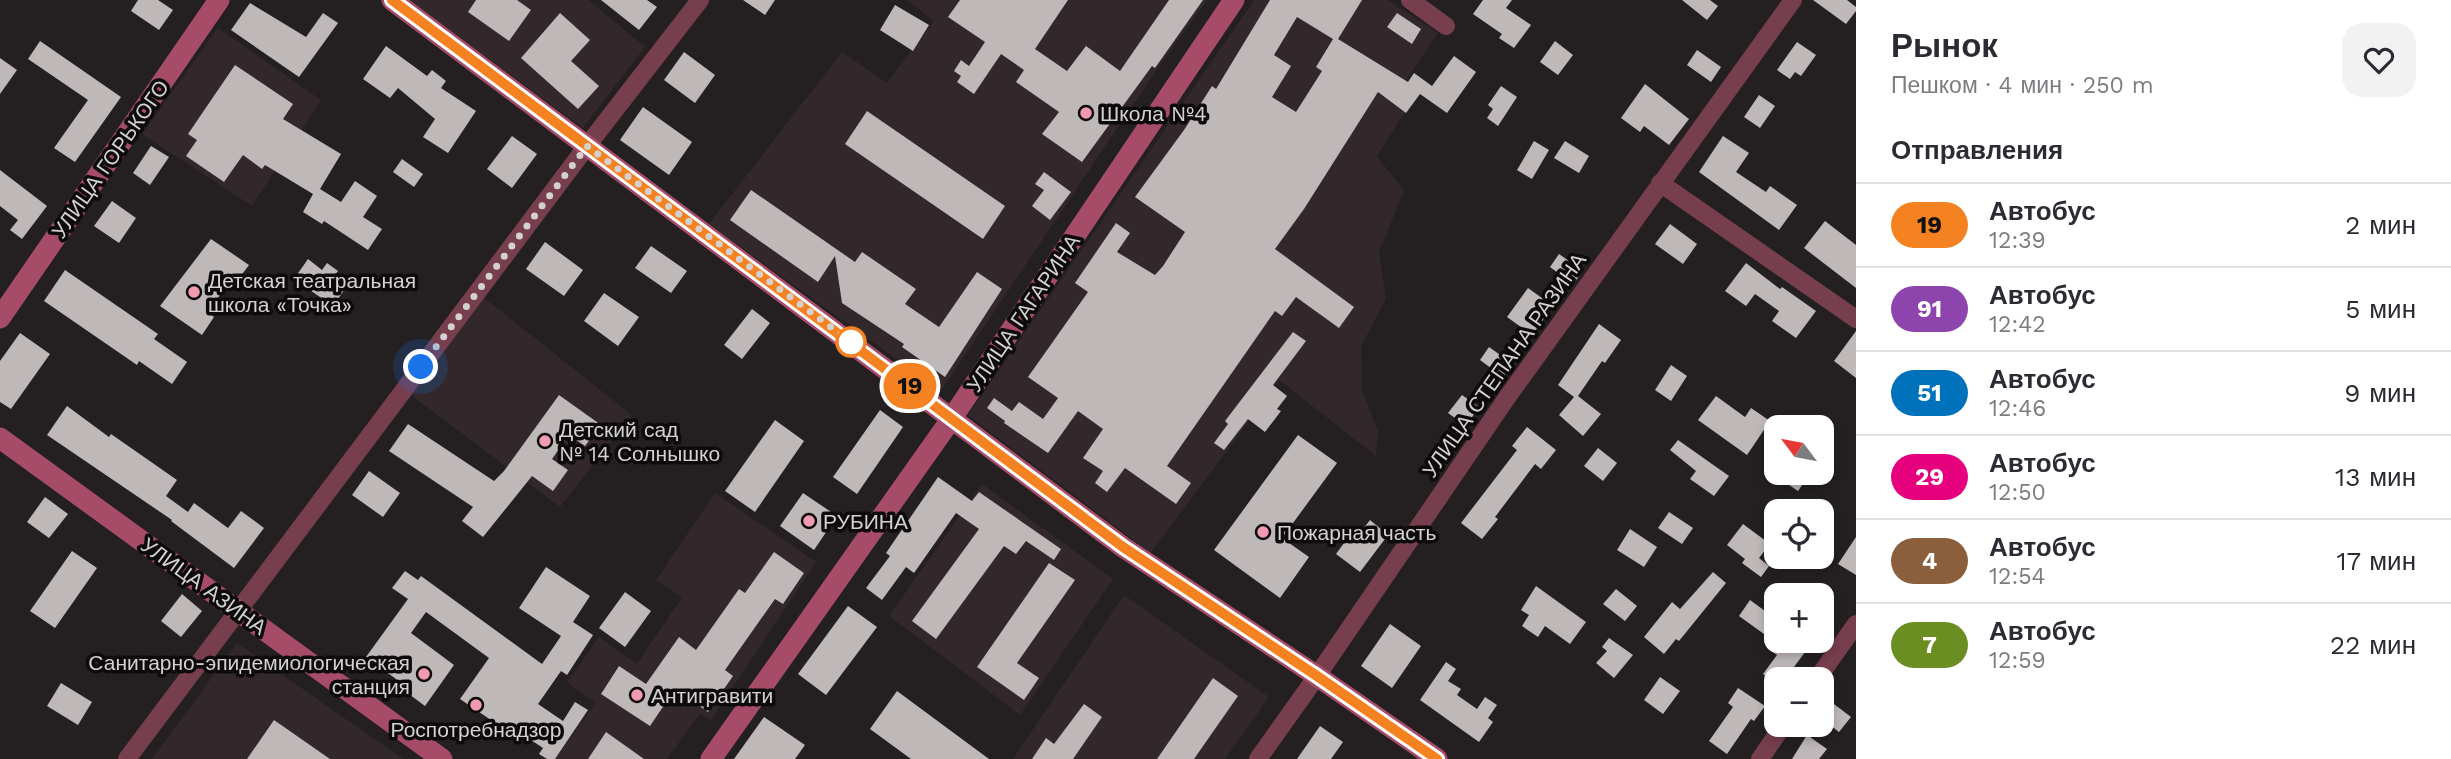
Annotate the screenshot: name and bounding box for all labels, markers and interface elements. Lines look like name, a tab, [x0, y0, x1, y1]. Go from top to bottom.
button: heart	[2342, 23, 2416, 97]
text: Рынок	[1891, 26, 1998, 65]
text: Пешком · 4 мин · 250 m	[1891, 72, 2154, 99]
street label: УЛИЦА ГОРЬКОГО	[46, 75, 174, 243]
place label: Школа №4	[1100, 101, 1207, 126]
marker: Школа №4	[1078, 105, 1094, 121]
text: Отправления	[1891, 135, 2063, 165]
text: Автобус	[1989, 196, 2096, 226]
text: 2 мин	[2345, 210, 2416, 240]
text: 19	[1917, 211, 1942, 239]
text: 12:39	[1989, 227, 2046, 254]
street label: УЛИЦА ГАГАРИНА	[961, 230, 1085, 396]
street label: УЛИЦА СТЕПАНА РАЗИНА	[1417, 248, 1591, 482]
place label: Детская театральная школа «Точка»	[208, 268, 416, 317]
text: Автобус	[1989, 280, 2096, 310]
marker: Детская театральная школа «Точка»	[186, 284, 202, 300]
text: 5 мин	[2345, 294, 2416, 324]
text: 91	[1917, 295, 1942, 323]
text: 12:42	[1989, 311, 2046, 338]
unlabelled marker	[836, 327, 866, 357]
your location	[403, 349, 438, 384]
line badge: 19	[878, 363, 942, 409]
text: Автобус	[1989, 364, 2096, 394]
text: 19	[897, 372, 923, 400]
text: 9 мин	[2344, 378, 2416, 408]
text: 51	[1917, 379, 1942, 407]
text: 12:46	[1989, 395, 2046, 422]
north arrow	[1764, 415, 1834, 485]
map controls	[1764, 415, 1834, 737]
place label: Детский сад № 14 Солнышко	[559, 417, 720, 466]
marker: Детский сад № 14 Солнышко	[537, 433, 553, 449]
text: Автобус	[1989, 448, 2096, 478]
text: 13 мин	[2335, 462, 2416, 492]
text: 29	[1915, 463, 1944, 491]
text: 12:50	[1989, 479, 2046, 506]
button: locate	[1764, 499, 1834, 569]
place label: РУБИНА	[823, 509, 908, 534]
marker: РУБИНА	[801, 513, 817, 529]
place label: Пожарная часть	[1277, 520, 1436, 545]
marker: Пожарная часть	[1255, 524, 1271, 540]
street label: УЛИЦА АЗИНА	[136, 532, 272, 640]
text: Автобус	[1989, 532, 2096, 562]
text: 17 мин	[2336, 546, 2416, 576]
text: 4	[1922, 547, 1937, 575]
text: 12:54	[1989, 563, 2046, 590]
button: +	[1764, 583, 1834, 653]
text: Автобус	[1989, 616, 2096, 646]
text: 22 мин	[2330, 630, 2416, 660]
text: 7	[1922, 631, 1937, 659]
text: 12:59	[1989, 647, 2046, 674]
place label: Санитарно-эпидемиологическая станция	[88, 650, 410, 699]
marker: Санитарно-эпидемиологическая станция	[416, 666, 432, 682]
button: −	[1764, 667, 1834, 737]
place label: Антигравити	[651, 683, 773, 708]
marker: Антигравити	[629, 687, 645, 703]
marker: Роспотребнадзор	[468, 697, 484, 713]
place label: Роспотребнадзор	[391, 717, 561, 742]

